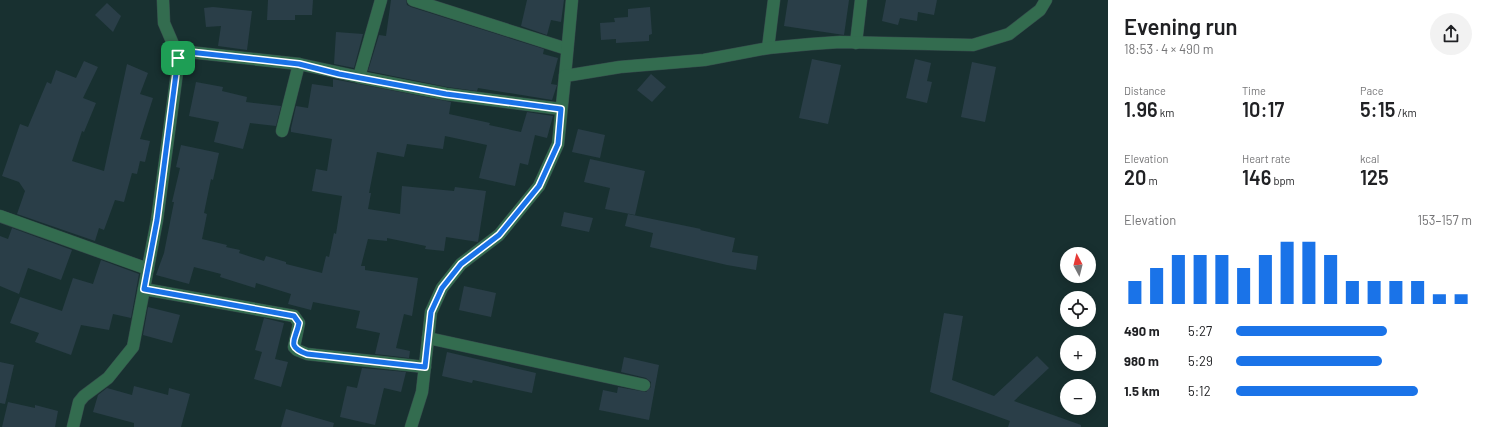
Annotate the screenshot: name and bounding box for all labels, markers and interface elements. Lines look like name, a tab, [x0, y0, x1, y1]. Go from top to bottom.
text: Evening run	[1124, 13, 1238, 39]
button: share	[1430, 13, 1472, 55]
pin	[161, 41, 195, 75]
text: 18:53 · 4 × 490 m	[1124, 41, 1214, 57]
icon: arrive	[167, 47, 189, 69]
text: Distance	[1124, 84, 1166, 97]
text: Time	[1242, 84, 1266, 97]
text: Pace	[1360, 84, 1384, 97]
text: 1.96	[1124, 97, 1158, 121]
text: 10:17	[1242, 97, 1284, 121]
text: 5:15	[1360, 97, 1395, 121]
text: km	[1158, 106, 1174, 119]
text: /km	[1395, 106, 1417, 119]
text: Elevation	[1124, 152, 1168, 165]
text: Heart rate	[1242, 152, 1290, 165]
text: kcal	[1360, 152, 1379, 165]
text: 20	[1124, 165, 1146, 189]
text: 146	[1242, 165, 1271, 189]
text: 125	[1360, 165, 1389, 189]
text: m	[1146, 174, 1158, 187]
text: bpm	[1271, 174, 1295, 187]
text: Elevation	[1124, 212, 1176, 228]
text: 153–157 m	[1417, 212, 1472, 228]
north arrow	[1060, 247, 1096, 283]
map controls	[1060, 247, 1096, 415]
button: locate	[1060, 291, 1096, 327]
text: 490 m	[1124, 323, 1160, 339]
text: 5:27	[1188, 323, 1212, 339]
button: +	[1060, 335, 1096, 371]
text: 980 m	[1124, 353, 1159, 369]
text: 5:29	[1188, 353, 1213, 369]
button: −	[1060, 379, 1096, 415]
text: 1.5 km	[1124, 383, 1160, 399]
text: 5:12	[1188, 383, 1211, 399]

